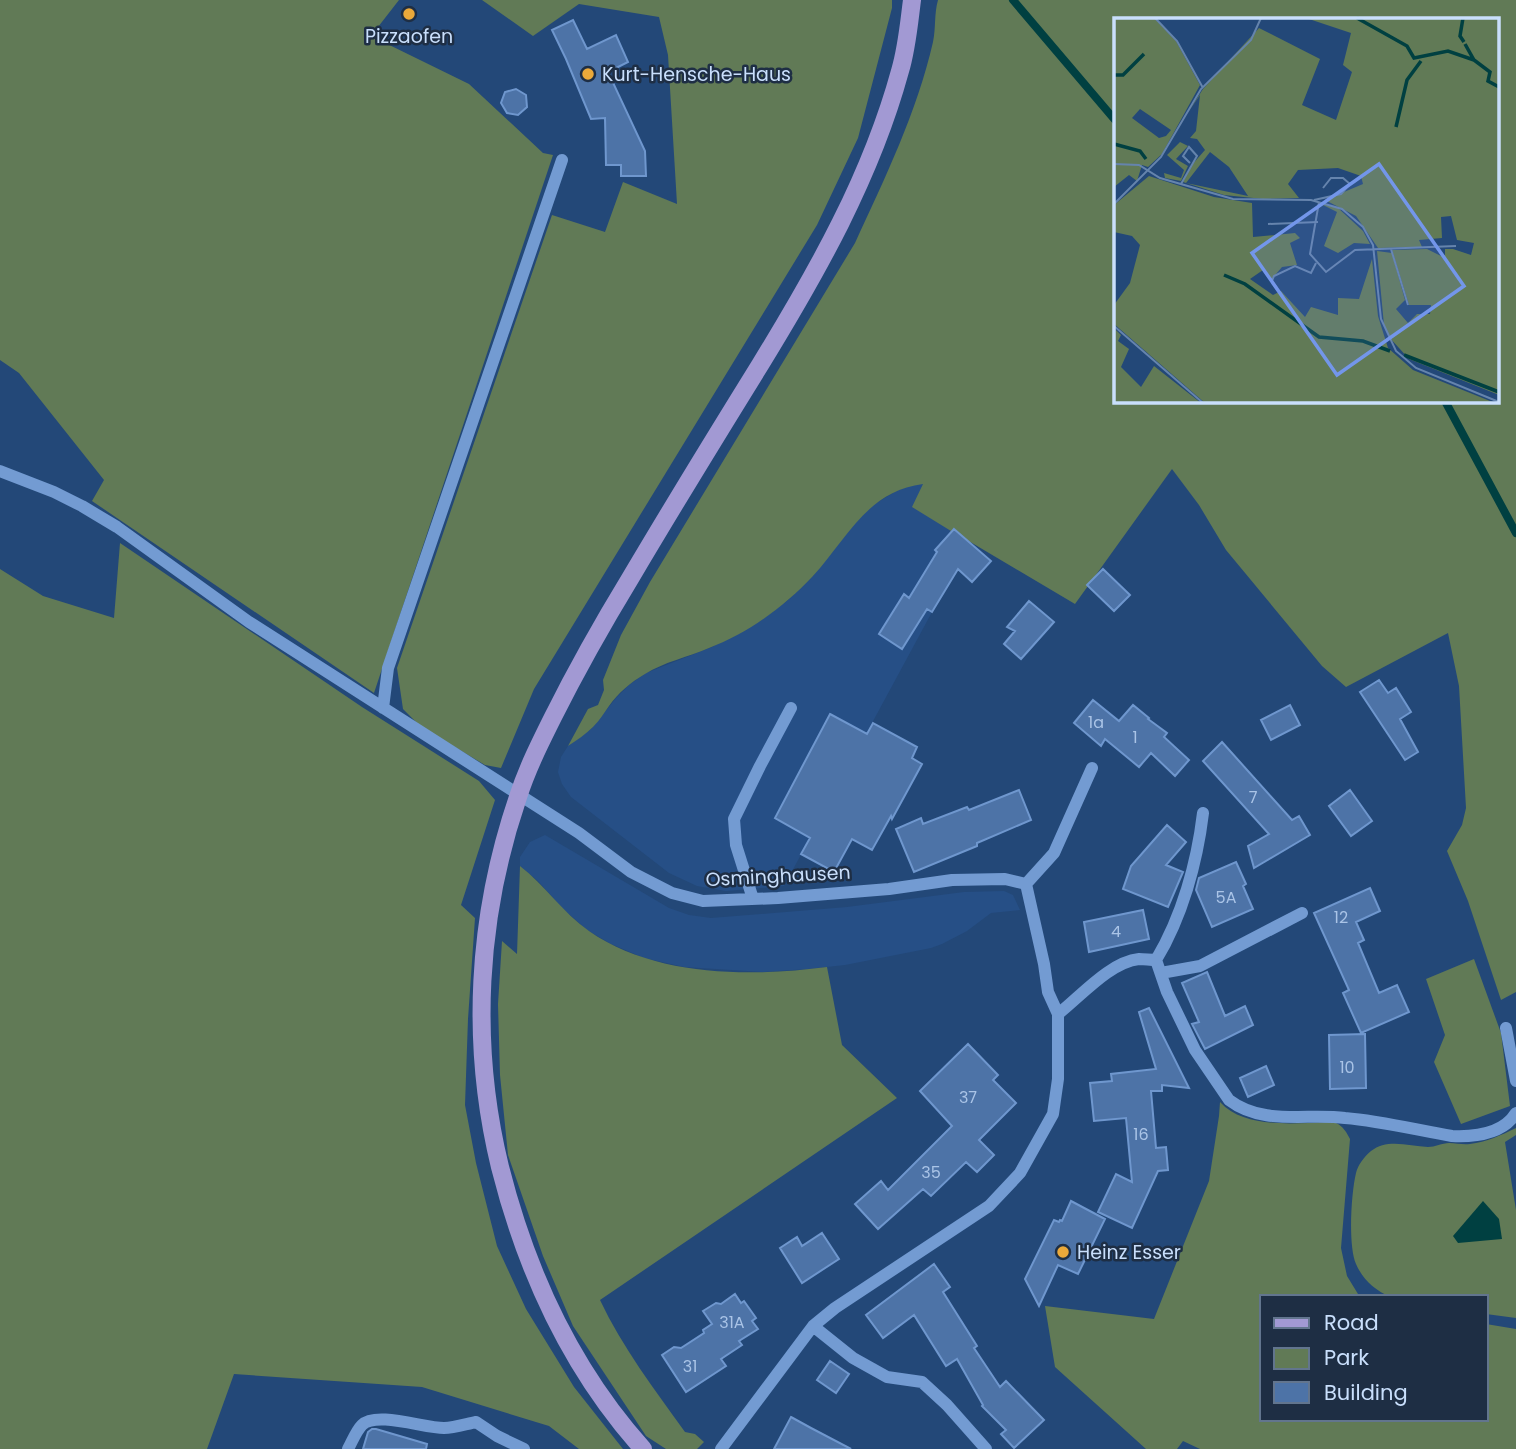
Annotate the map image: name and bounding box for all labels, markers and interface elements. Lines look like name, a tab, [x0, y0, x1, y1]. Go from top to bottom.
marker: Pizzaofen	[401, 6, 417, 22]
inset map	[1114, 18, 1498, 402]
place label: Pizzaofen	[365, 23, 453, 50]
place label: Kurt-Hensche-Haus	[602, 61, 791, 88]
marker: Kurt-Hensche-Haus	[580, 66, 596, 82]
house number: 1a	[1088, 711, 1104, 734]
house number: 1	[1132, 726, 1138, 749]
house number: 7	[1249, 786, 1258, 809]
street label: Osminghausen	[705, 859, 851, 893]
house number: 5A	[1216, 886, 1237, 909]
house number: 12	[1334, 906, 1348, 929]
house number: 4	[1111, 920, 1121, 943]
house number: 10	[1339, 1056, 1355, 1079]
house number: 37	[959, 1086, 977, 1109]
house number: 16	[1133, 1123, 1149, 1146]
house number: 35	[921, 1161, 941, 1184]
place label: Heinz Esser	[1077, 1239, 1181, 1266]
marker: Heinz Esser	[1055, 1244, 1071, 1260]
legend	[1260, 1295, 1488, 1421]
text: Road	[1324, 1308, 1379, 1337]
house number: 31A	[719, 1311, 745, 1334]
text: Park	[1324, 1343, 1369, 1372]
house number: 31	[683, 1355, 697, 1378]
text: Building	[1324, 1378, 1408, 1407]

